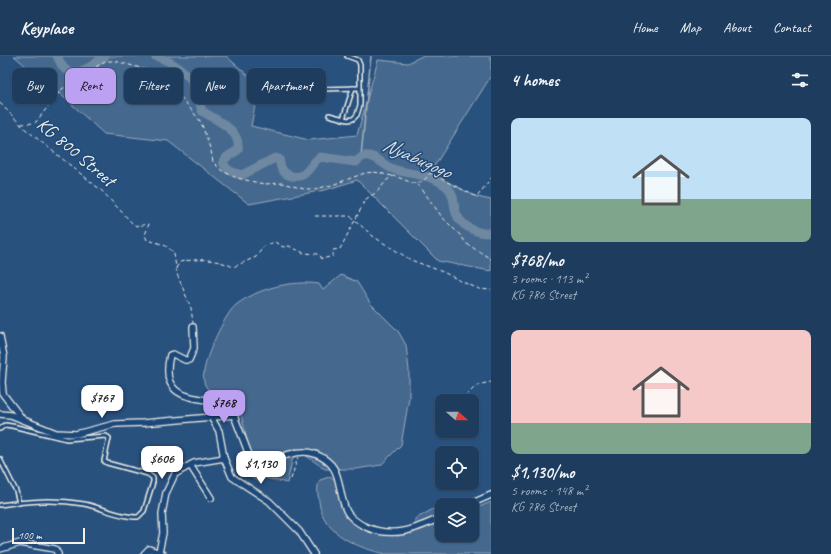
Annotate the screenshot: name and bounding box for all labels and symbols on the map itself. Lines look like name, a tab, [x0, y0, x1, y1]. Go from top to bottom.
street label: KG 800 Street	[32, 112, 122, 194]
water label: Nyabugogo	[379, 132, 458, 185]
pin: $767	[78, 385, 126, 419]
pin: $768	[200, 390, 248, 424]
north arrow	[435, 394, 479, 438]
pin: $606	[138, 446, 186, 480]
pin: $1,130	[228, 451, 294, 485]
scale bar	[12, 526, 85, 545]

